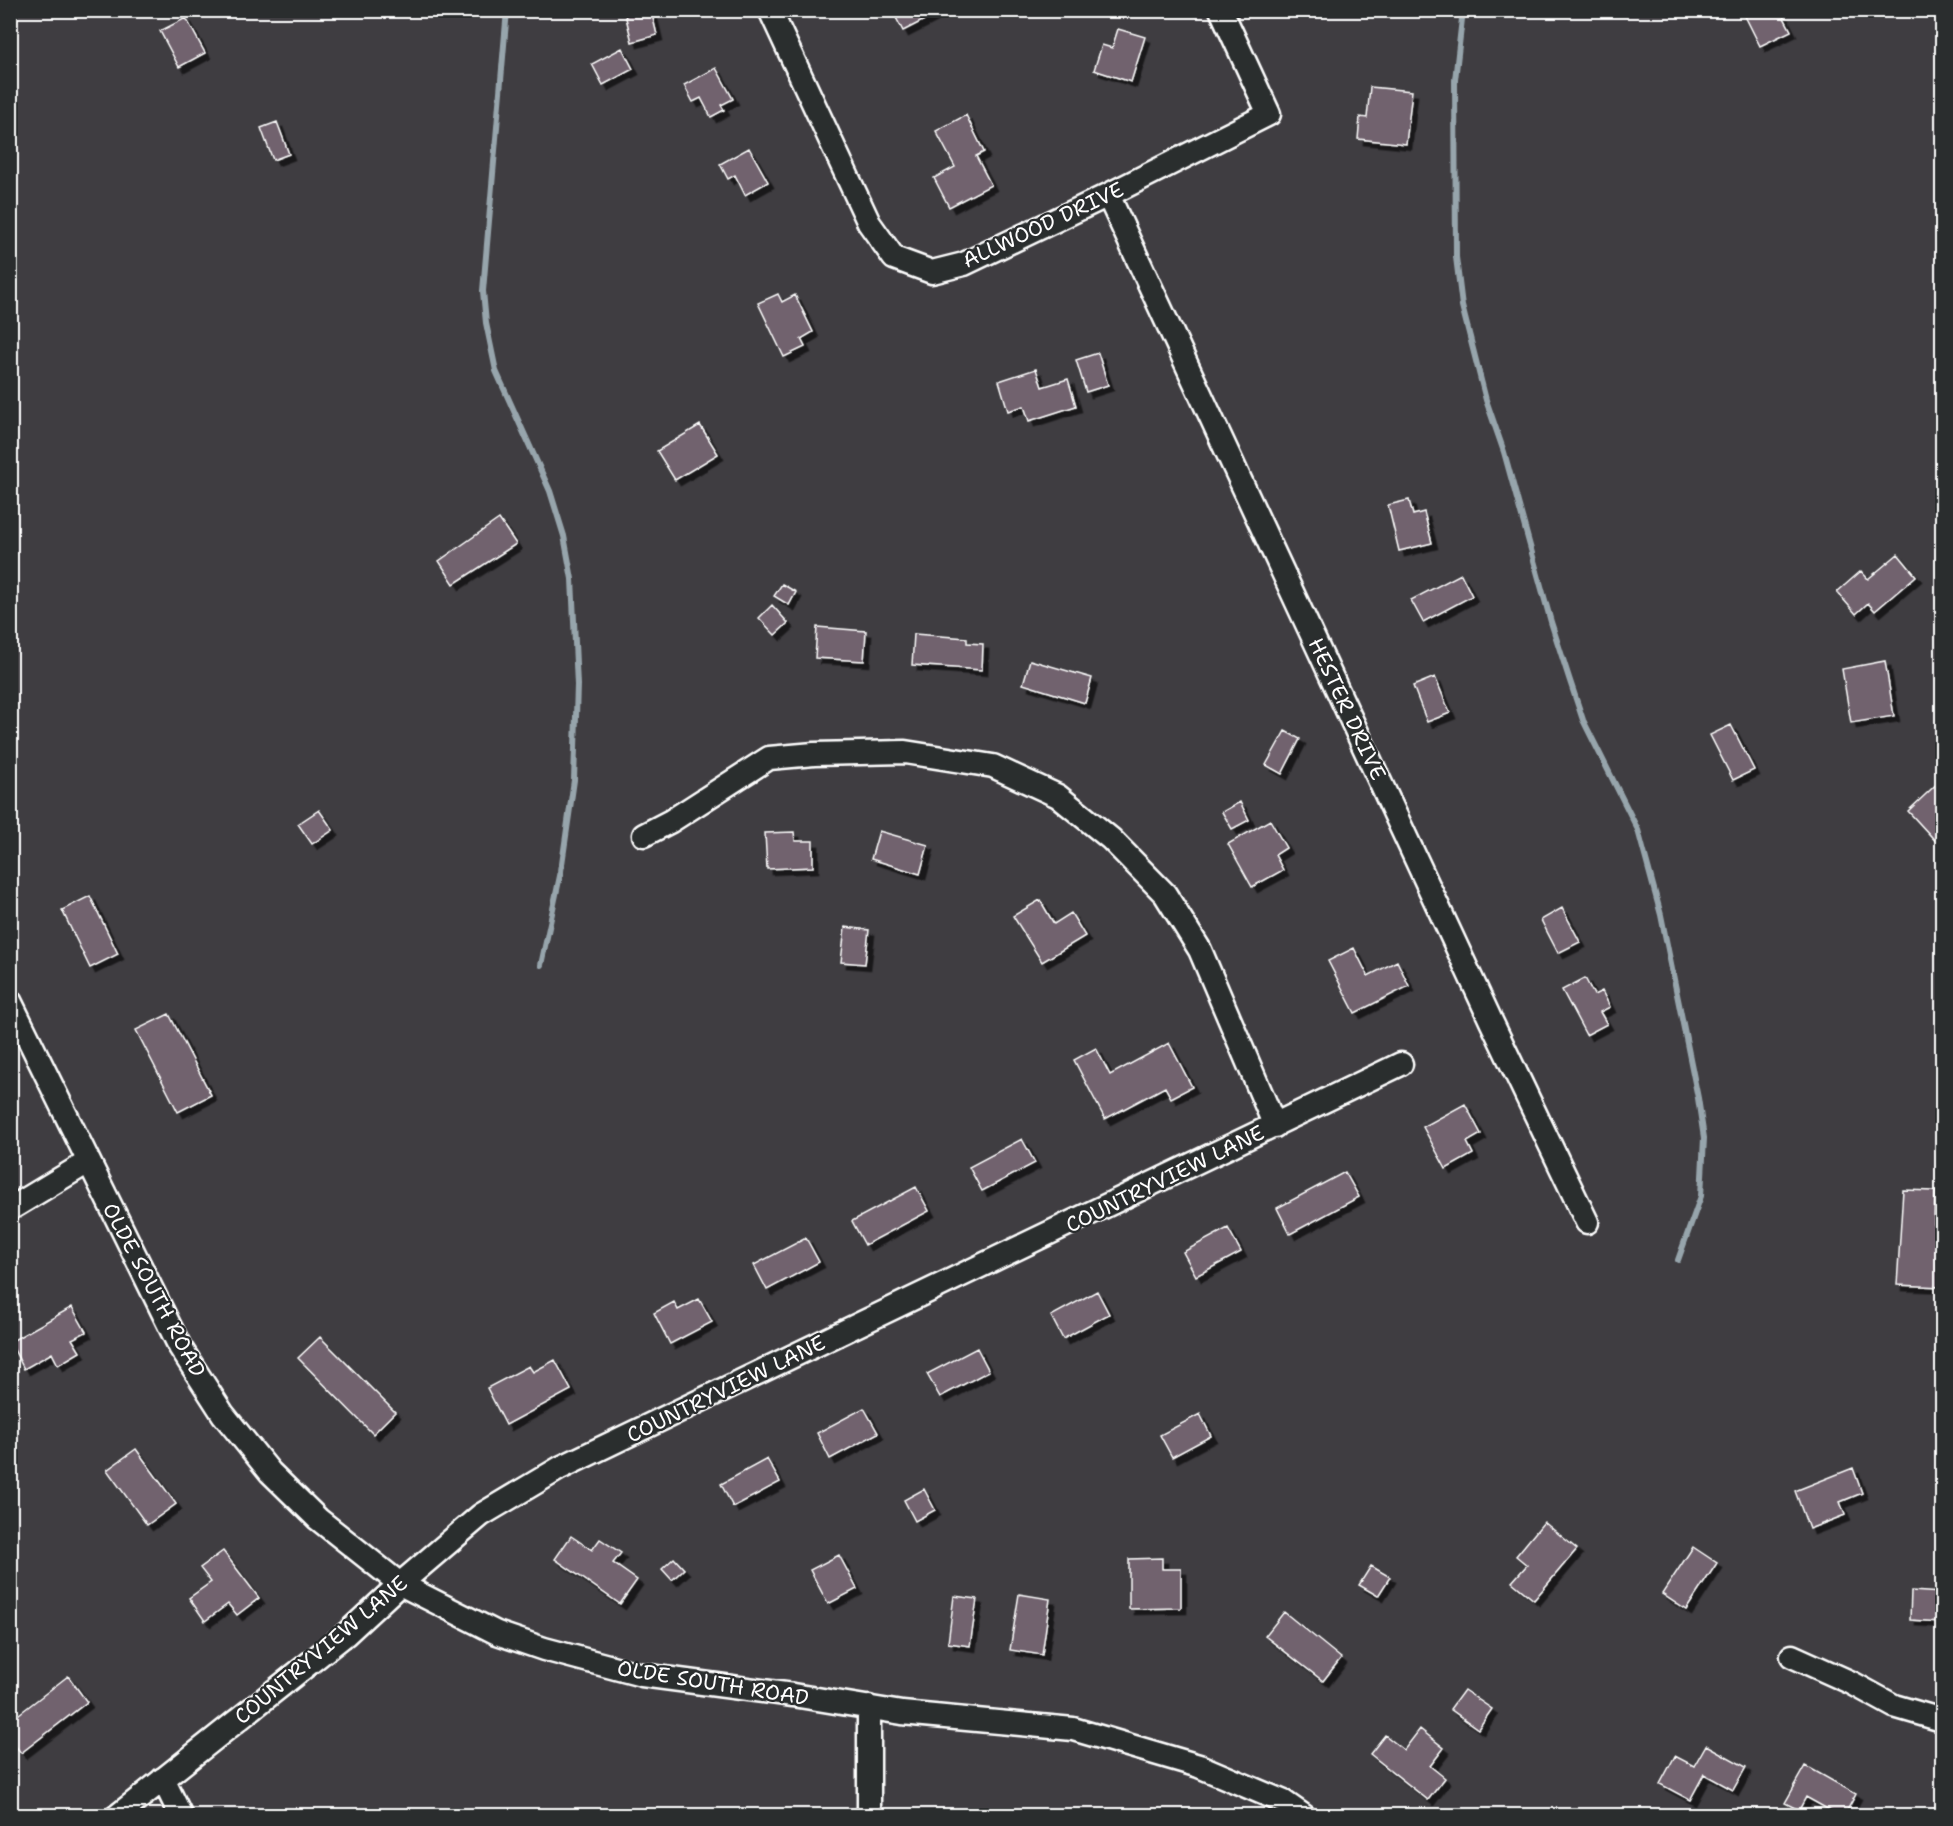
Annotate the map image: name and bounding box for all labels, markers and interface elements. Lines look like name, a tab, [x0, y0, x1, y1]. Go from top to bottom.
street label: ALLWOOD DRIVE	[958, 175, 1128, 275]
street label: HESTER DRIVE	[1302, 633, 1392, 785]
street label: COUNTRYVIEW LANE	[1061, 1119, 1269, 1239]
street label: OLDE SOUTH ROAD	[96, 1198, 212, 1382]
street label: COUNTRYVIEW LANE	[622, 1329, 830, 1449]
street label: COUNTRYVIEW LANE	[229, 1569, 413, 1731]
street label: OLDE SOUTH ROAD	[615, 1654, 811, 1712]

